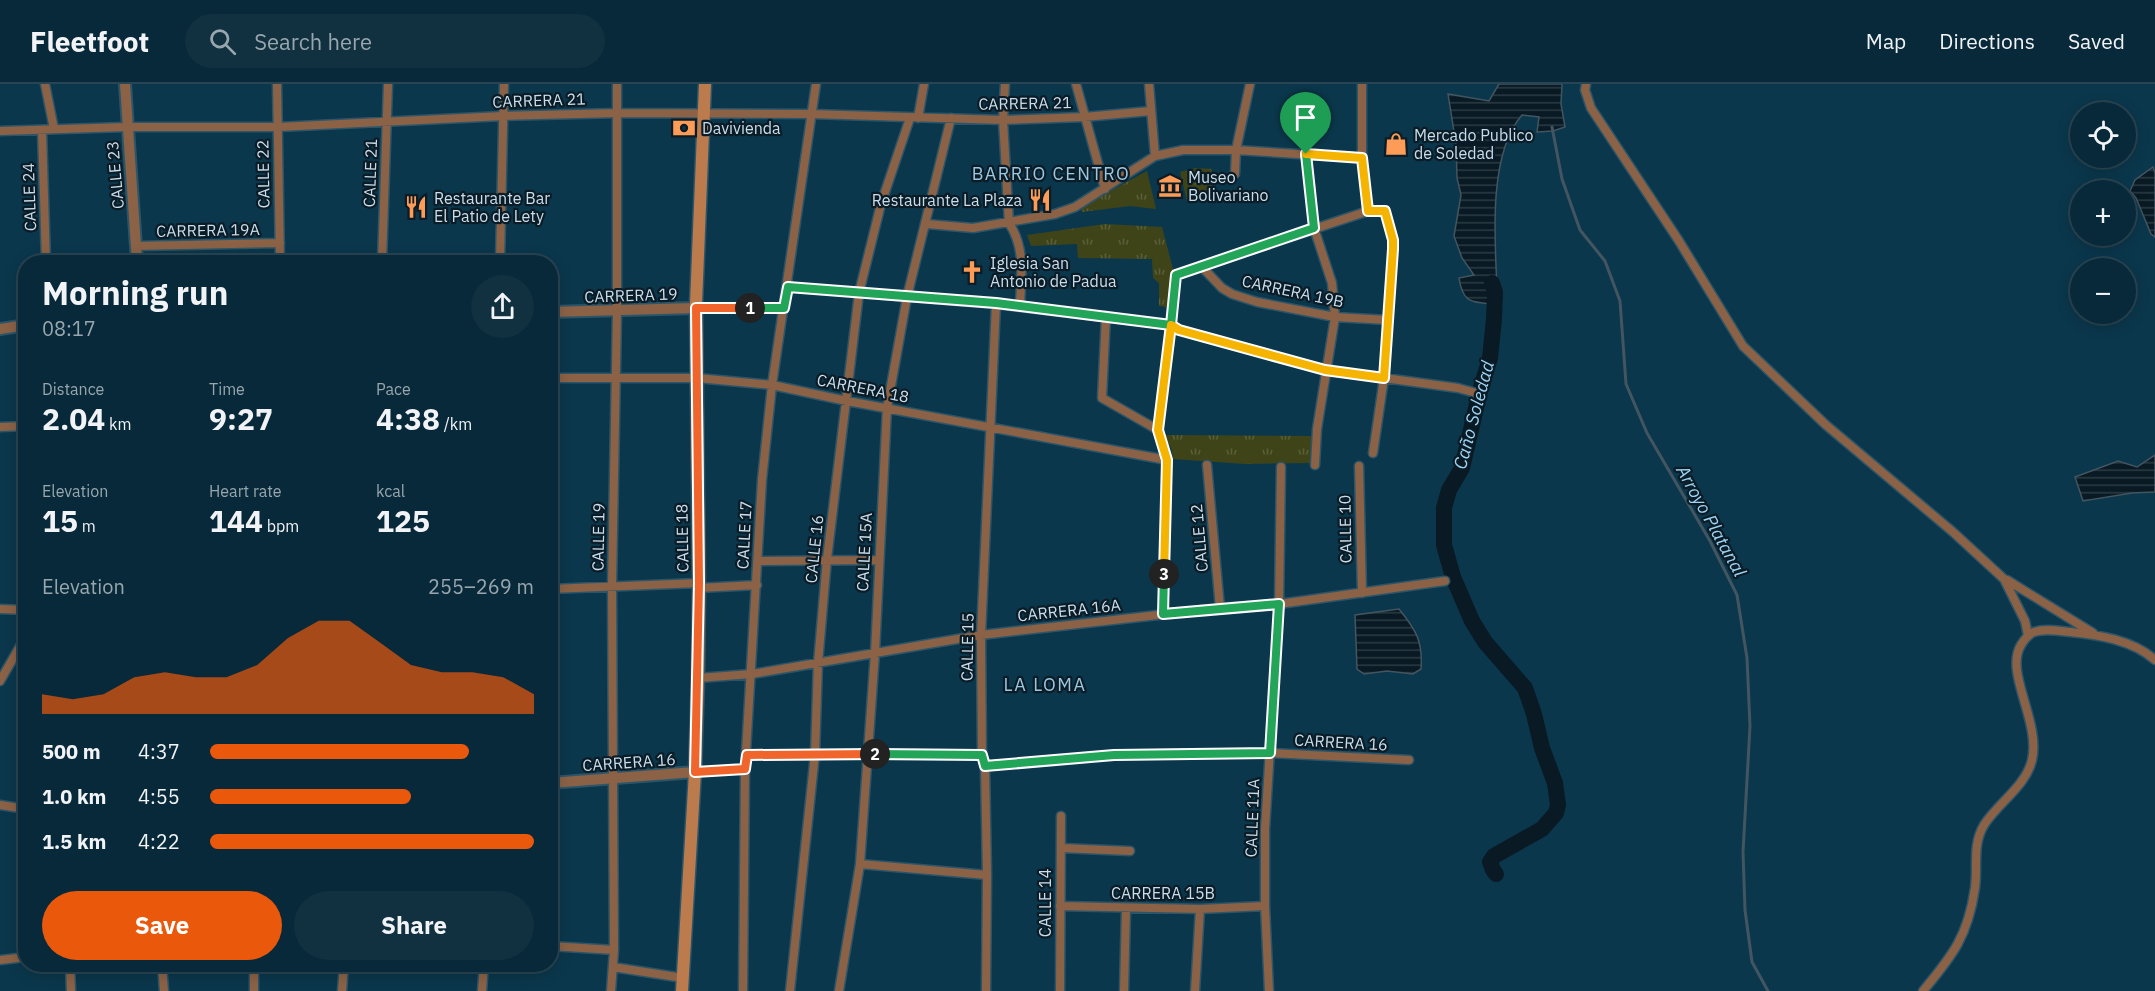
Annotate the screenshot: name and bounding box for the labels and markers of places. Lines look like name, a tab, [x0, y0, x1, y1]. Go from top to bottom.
pin	[1280, 92, 1331, 154]
bank icon: Davivienda	[671, 115, 697, 141]
place label: Davivienda	[702, 118, 781, 138]
place label: Mercado Publico de Soledad	[1414, 125, 1534, 163]
shop icon: Mercado Publico de Soledad	[1383, 131, 1409, 157]
place label: Museo Bolivariano	[1188, 167, 1269, 205]
museum icon: Museo Bolivariano	[1157, 173, 1183, 199]
restaurant icon: Restaurante La Plaza	[1027, 187, 1053, 213]
place label: Restaurante Bar El Patio de Lety	[434, 188, 550, 226]
place label: Restaurante La Plaza	[872, 190, 1022, 210]
restaurant icon: Restaurante Bar El Patio de Lety	[403, 194, 429, 220]
place label: Iglesia San Antonio de Padua	[990, 253, 1117, 291]
church icon: Iglesia San Antonio de Padua	[959, 259, 985, 285]
pin: 1	[735, 293, 765, 323]
pin: 3	[1149, 559, 1179, 589]
pin: 2	[860, 739, 890, 769]

